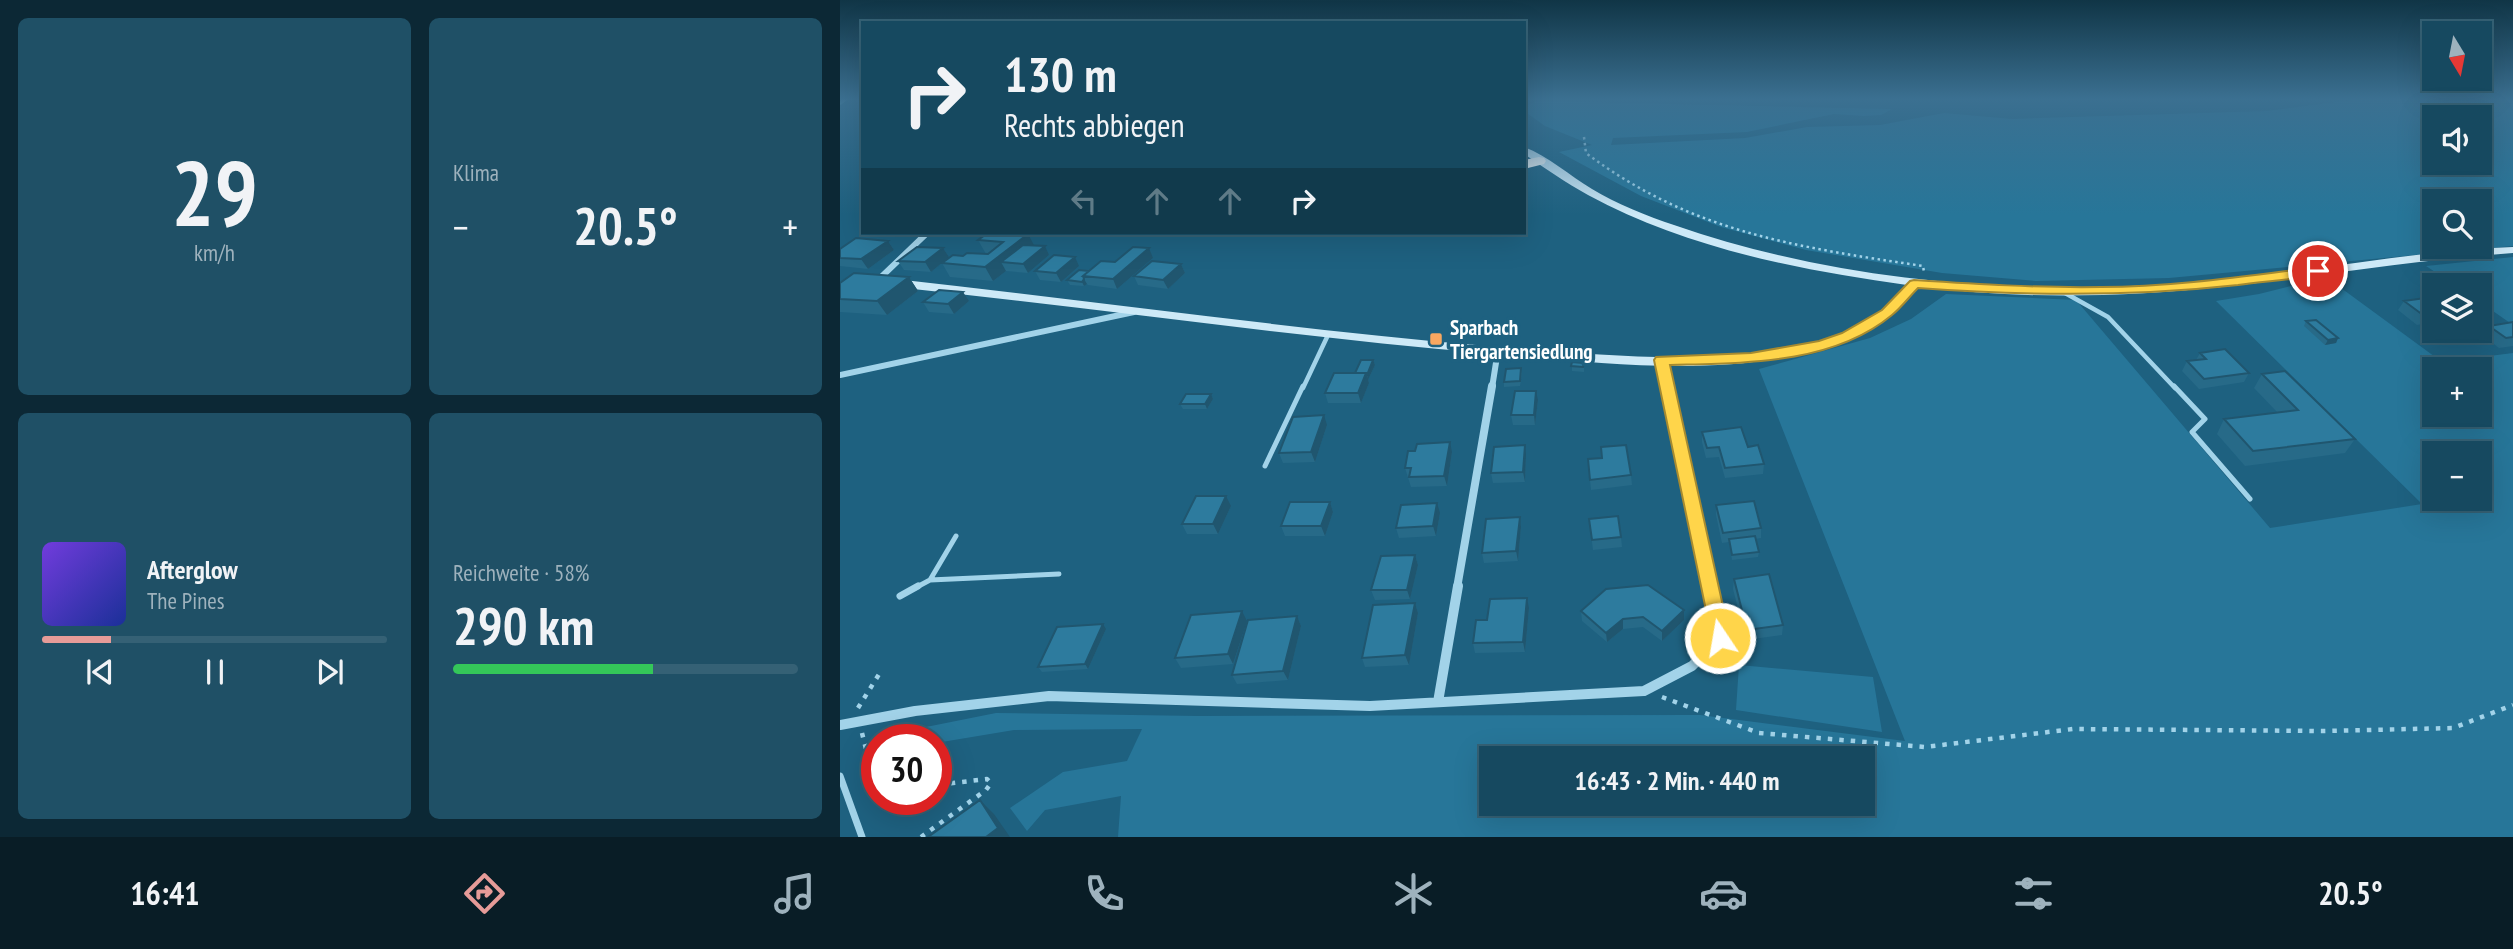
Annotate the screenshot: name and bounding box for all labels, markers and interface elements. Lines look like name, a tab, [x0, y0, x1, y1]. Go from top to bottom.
north arrow	[2422, 21, 2492, 91]
map controls	[2422, 21, 2492, 511]
text: 130 m	[1004, 42, 1117, 106]
icon: right	[889, 49, 980, 140]
text: Rechts abbiegen	[1004, 104, 1185, 146]
button: sound	[2422, 105, 2492, 175]
text: 29	[171, 133, 258, 251]
text: Klima	[453, 158, 499, 187]
icon: left	[1065, 182, 1103, 220]
icon: ahead	[1138, 182, 1176, 220]
icon: ahead	[1211, 182, 1249, 220]
icon: right	[1284, 182, 1322, 220]
button: search	[2422, 189, 2492, 259]
text: 20.5°	[573, 192, 678, 259]
text: −	[453, 202, 469, 251]
text: +	[782, 202, 798, 251]
text: km/h	[194, 238, 235, 267]
pin	[2288, 241, 2348, 301]
icon: arrive	[2299, 252, 2337, 290]
button: layers	[2422, 273, 2492, 343]
place label: Sparbach Tiergartensiedlung	[1450, 314, 1593, 365]
marker: Sparbach Tiergartensiedlung	[1428, 331, 1444, 347]
button: +	[2422, 357, 2492, 427]
button: −	[2422, 441, 2492, 511]
text: Afterglow	[147, 553, 238, 586]
text: Reichweite · 58%	[453, 558, 589, 587]
text: The Pines	[147, 586, 225, 615]
text: 290 km	[453, 592, 594, 659]
position arrow	[1683, 601, 1757, 675]
icon: previous	[81, 653, 119, 691]
icon: pause	[196, 653, 234, 691]
icon: next	[311, 653, 349, 691]
speed limit sign: 30	[861, 724, 952, 815]
text: 16:43 · 2 Min. · 440 m	[1575, 764, 1779, 797]
icon: directions	[460, 869, 509, 918]
icon: music	[770, 869, 819, 918]
icon: phone	[1080, 869, 1129, 918]
icon: climate	[1389, 869, 1438, 918]
icon: car	[1699, 869, 1748, 918]
icon: filters	[2009, 869, 2058, 918]
text: 16:41	[130, 872, 200, 914]
text: 20.5°	[2318, 872, 2383, 914]

